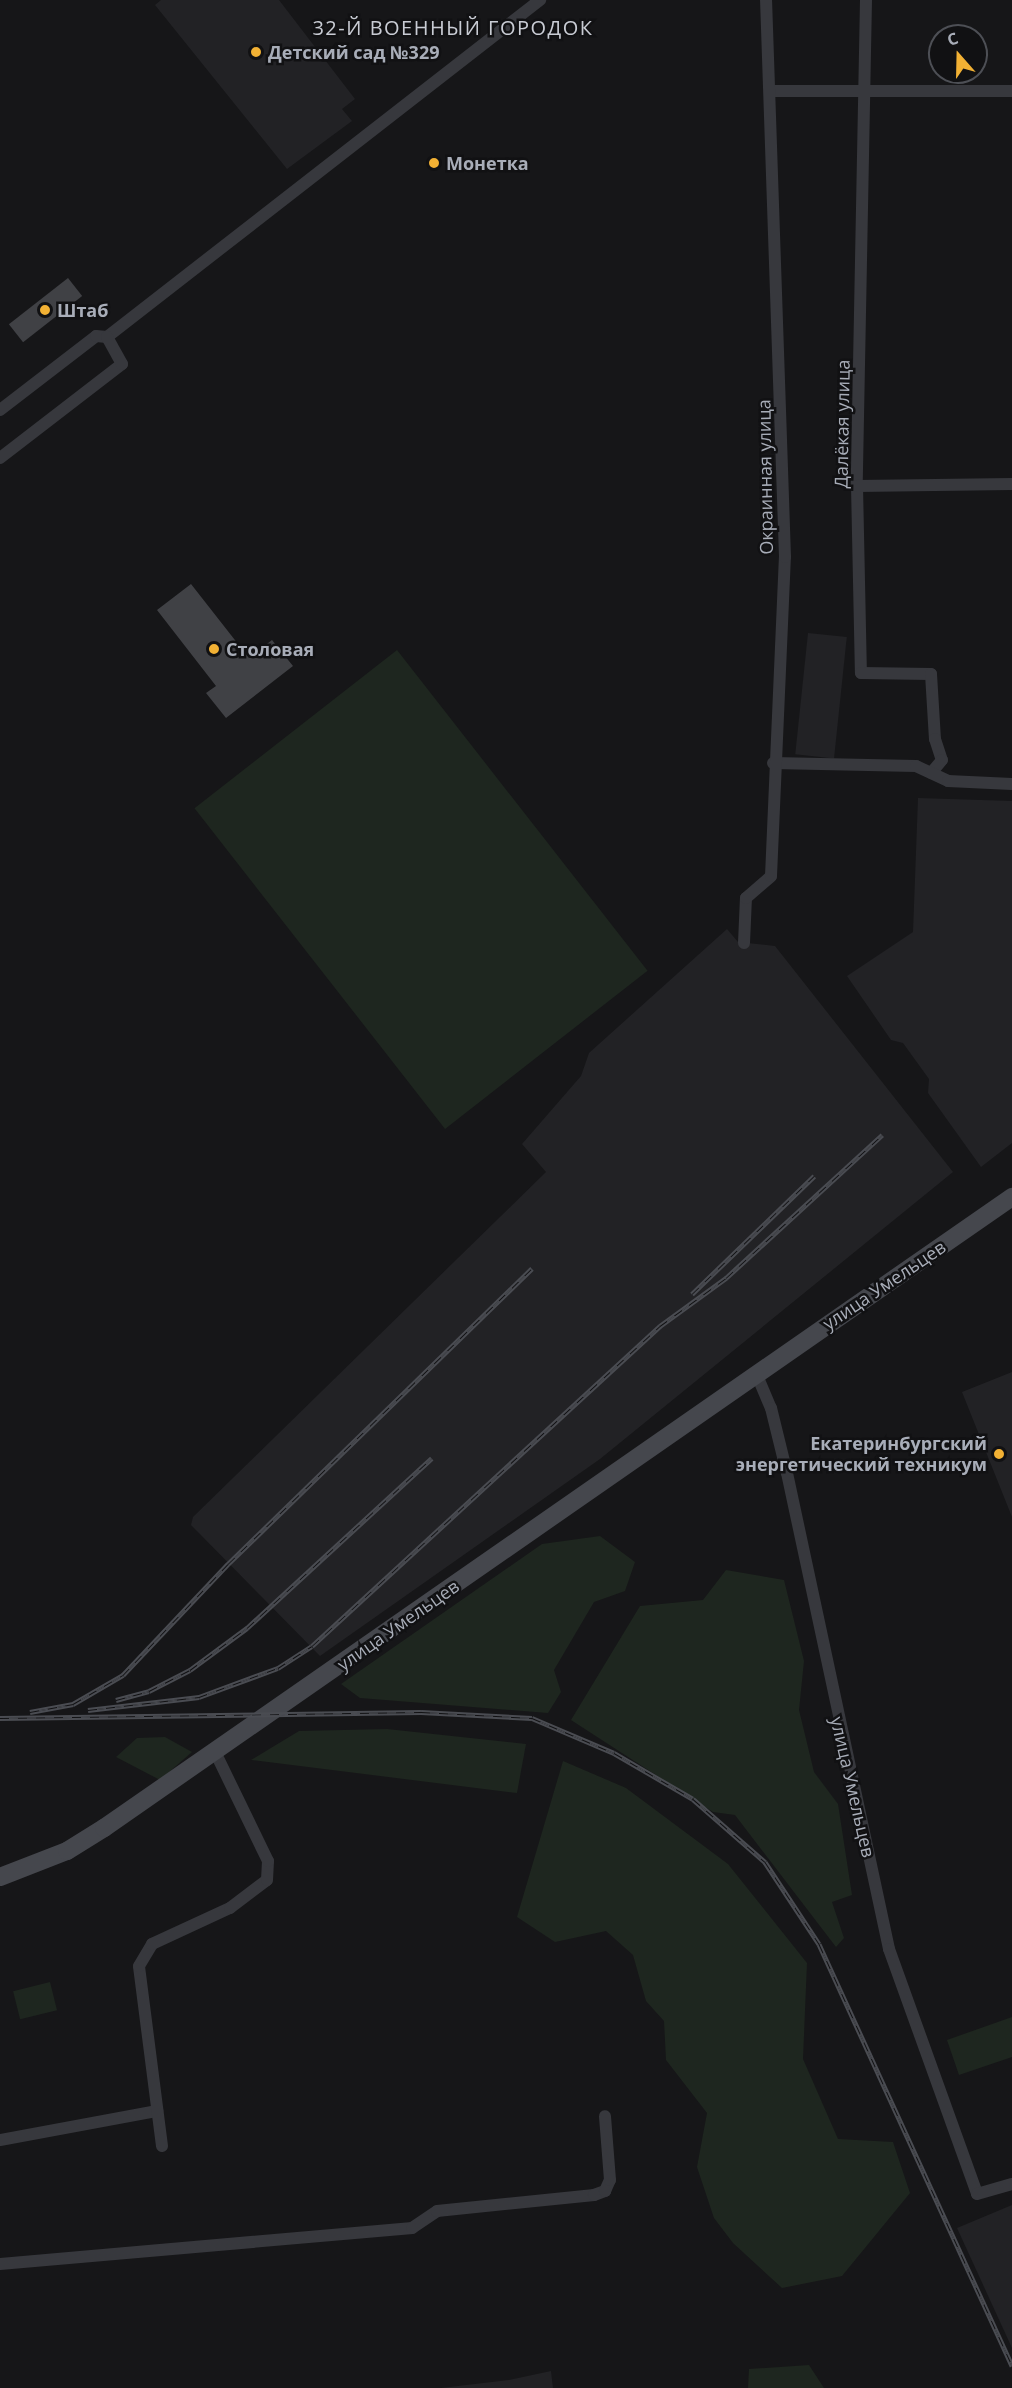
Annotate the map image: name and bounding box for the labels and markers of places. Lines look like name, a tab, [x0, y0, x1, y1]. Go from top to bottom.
place label: Детский сад №329	[268, 41, 439, 63]
marker: Детский сад №329	[249, 45, 263, 59]
place label: Монетка	[446, 152, 529, 174]
marker: Монетка	[427, 156, 441, 170]
place label: Штаб	[57, 299, 108, 321]
marker: Штаб	[38, 303, 52, 317]
place label: Столовая	[226, 638, 314, 660]
marker: Столовая	[207, 642, 221, 656]
place label: Екатеринбургский энергетический техникум	[736, 1433, 987, 1476]
marker: Екатеринбургский энергетический техникум	[992, 1447, 1006, 1461]

